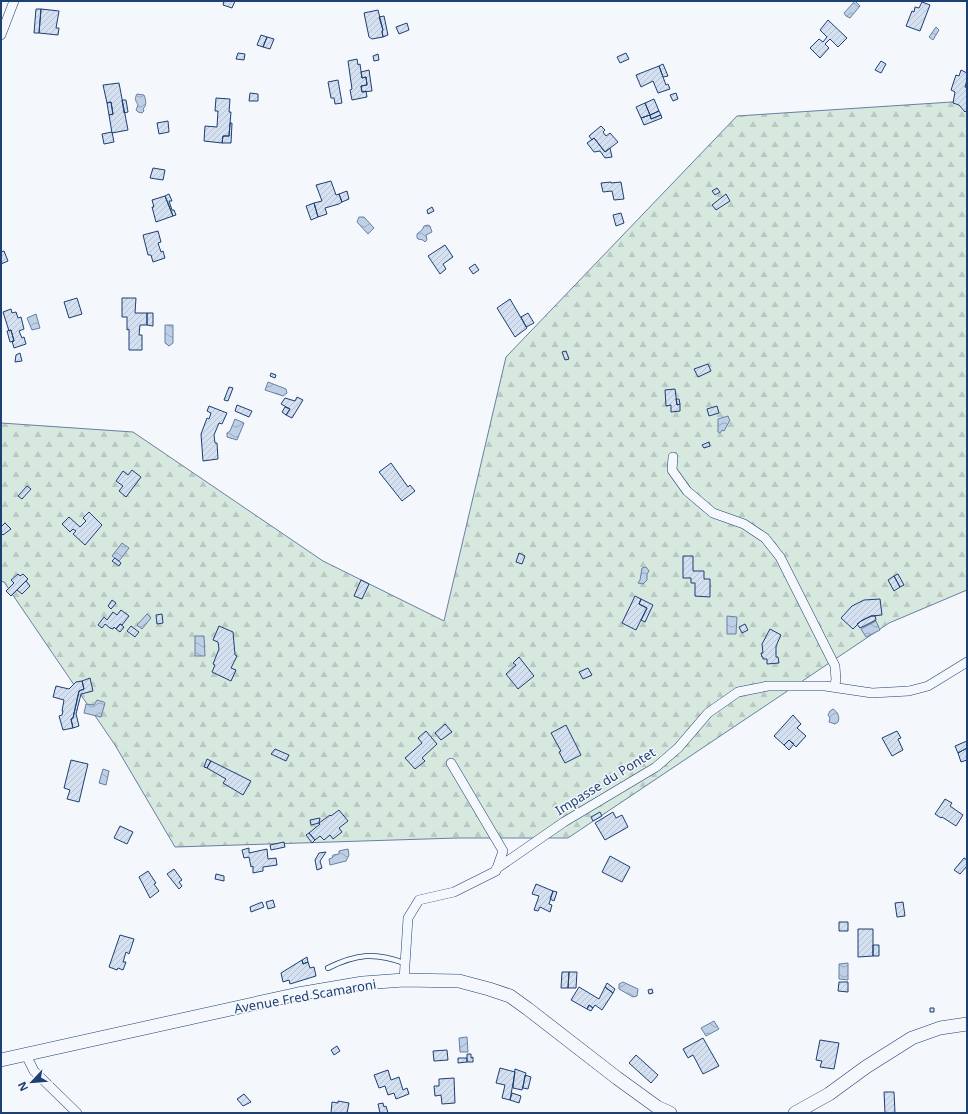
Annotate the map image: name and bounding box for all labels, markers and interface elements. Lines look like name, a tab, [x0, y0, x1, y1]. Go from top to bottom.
street label: Impasse du Pontet	[552, 743, 659, 819]
street label: Avenue Fred Scamaroni	[232, 975, 378, 1017]
north arrow	[12, 1062, 52, 1102]
text: N	[14, 1079, 31, 1094]

